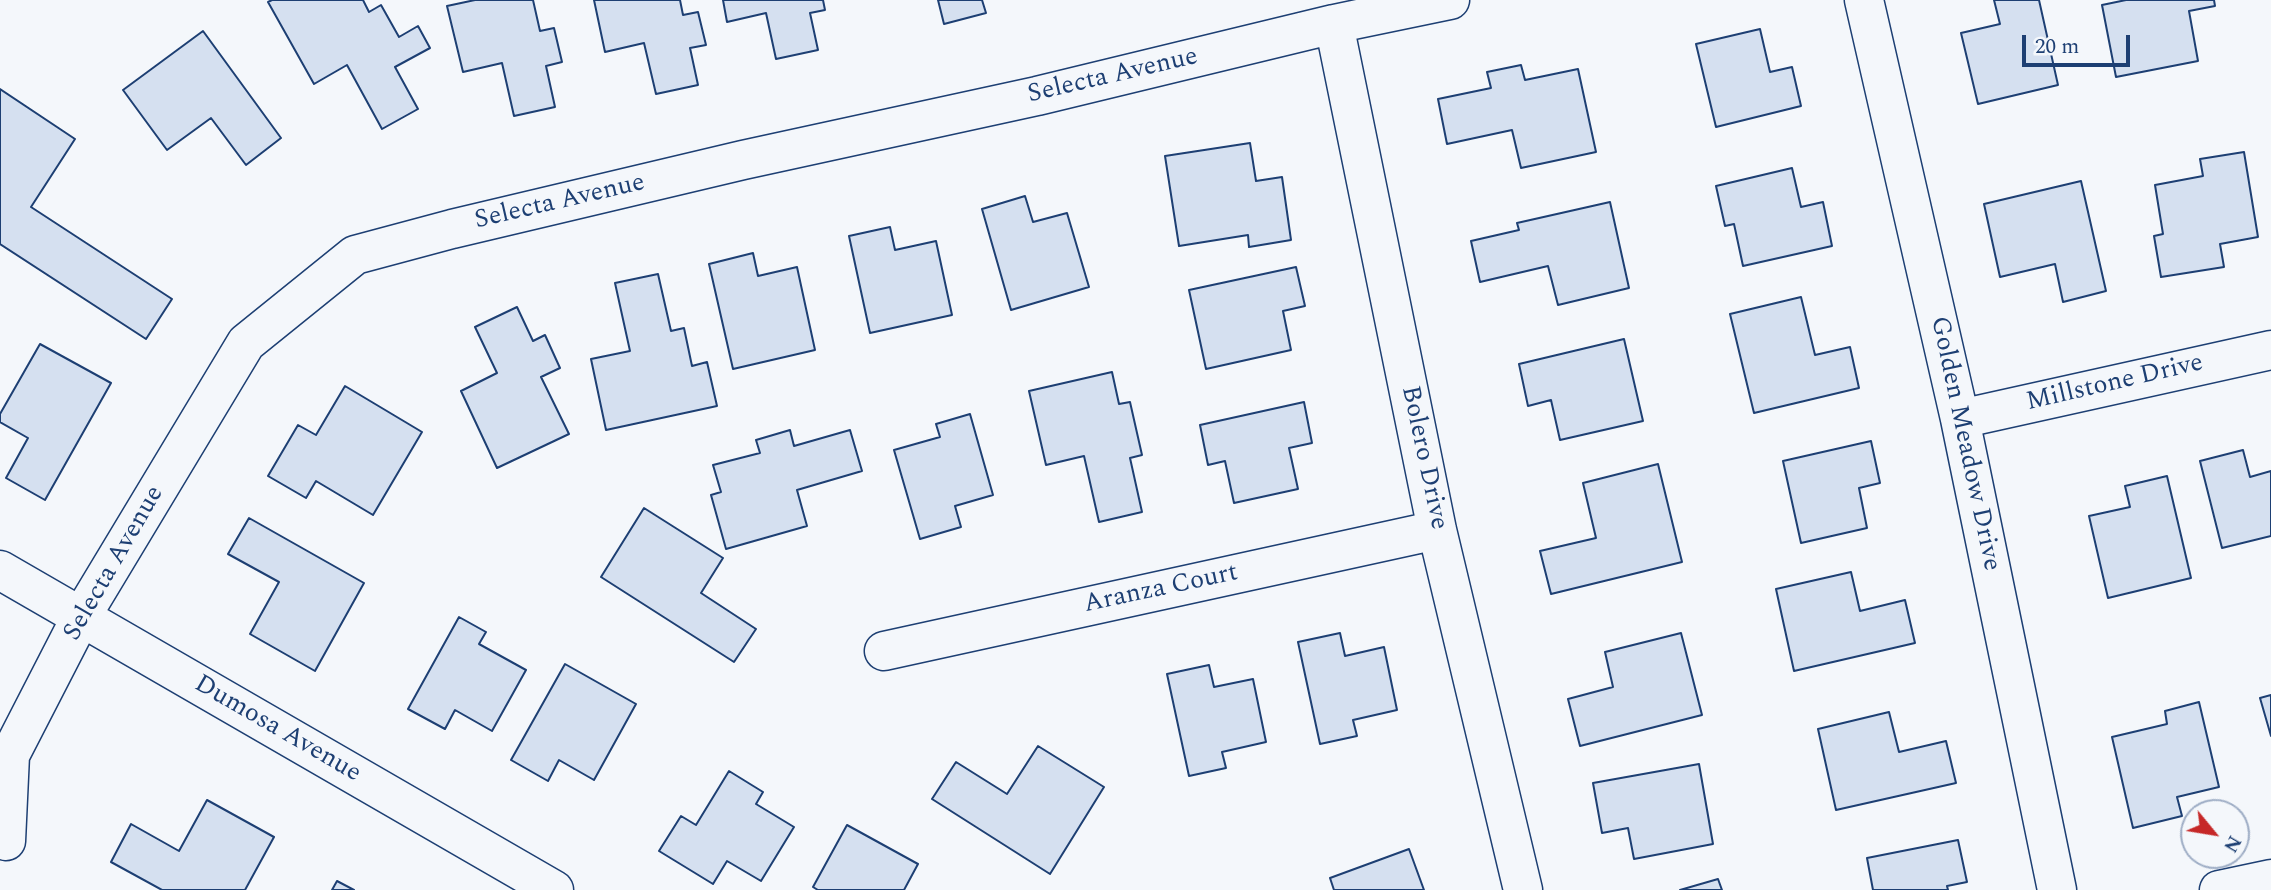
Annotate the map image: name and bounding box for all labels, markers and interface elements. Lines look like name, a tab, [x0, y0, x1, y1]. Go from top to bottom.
scale bar	[2026, 21, 2134, 65]
text: 20 m	[2035, 31, 2079, 63]
street label: Selecta Avenue	[1025, 42, 1201, 112]
street label: Selecta Avenue	[472, 168, 648, 238]
street label: Golden Meadow Drive	[1922, 314, 2006, 574]
street label: Millstone Drive	[2024, 349, 2206, 419]
street label: Bolero Drive	[1393, 383, 1453, 533]
street label: Selecta Avenue	[58, 481, 172, 647]
street label: Aranza Court	[1081, 558, 1241, 622]
street label: Dumosa Avenue	[188, 670, 366, 790]
north arrow	[2180, 799, 2250, 869]
text: N	[2215, 830, 2248, 858]

